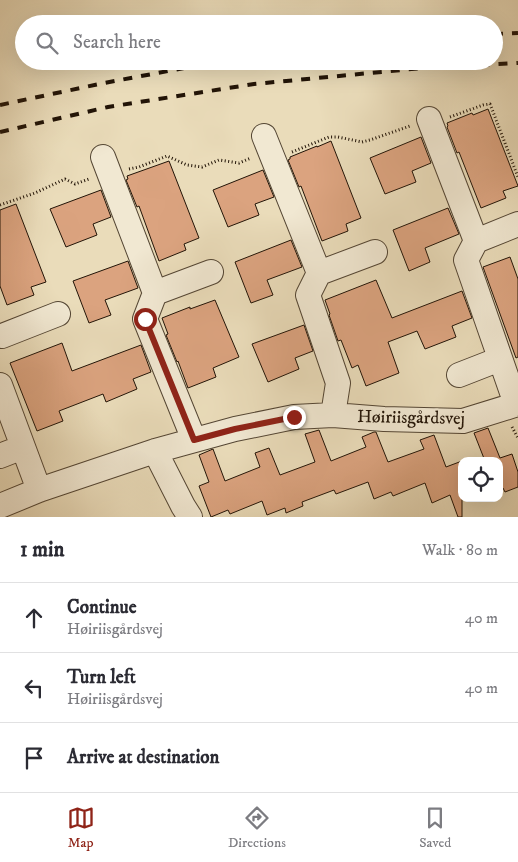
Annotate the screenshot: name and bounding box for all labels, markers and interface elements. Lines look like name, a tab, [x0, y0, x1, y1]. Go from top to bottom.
search box	[15, 15, 503, 70]
icon: search	[33, 29, 61, 57]
text: Search here	[73, 31, 161, 54]
route start	[134, 308, 157, 331]
route end	[283, 406, 306, 429]
street label: Høiriisgårdsvej	[357, 406, 465, 430]
map controls	[458, 457, 503, 502]
button: locate	[458, 457, 503, 502]
text: 1 min	[20, 537, 64, 563]
text: Walk · 80 m	[422, 540, 498, 560]
text: Continue	[67, 596, 137, 619]
icon: ahead	[20, 604, 48, 632]
text: 40 m	[465, 608, 498, 628]
text: Høiriisgårdsvej	[67, 619, 163, 639]
text: Turn left	[67, 666, 136, 689]
icon: left	[20, 674, 48, 702]
text: 40 m	[465, 678, 498, 698]
text: Høiriisgårdsvej	[67, 689, 163, 709]
icon: arrive	[20, 744, 48, 772]
text: Arrive at destination	[67, 746, 219, 769]
tab: Map	[67, 804, 95, 852]
tab: Directions	[228, 804, 286, 852]
tab: Saved	[419, 804, 451, 852]

